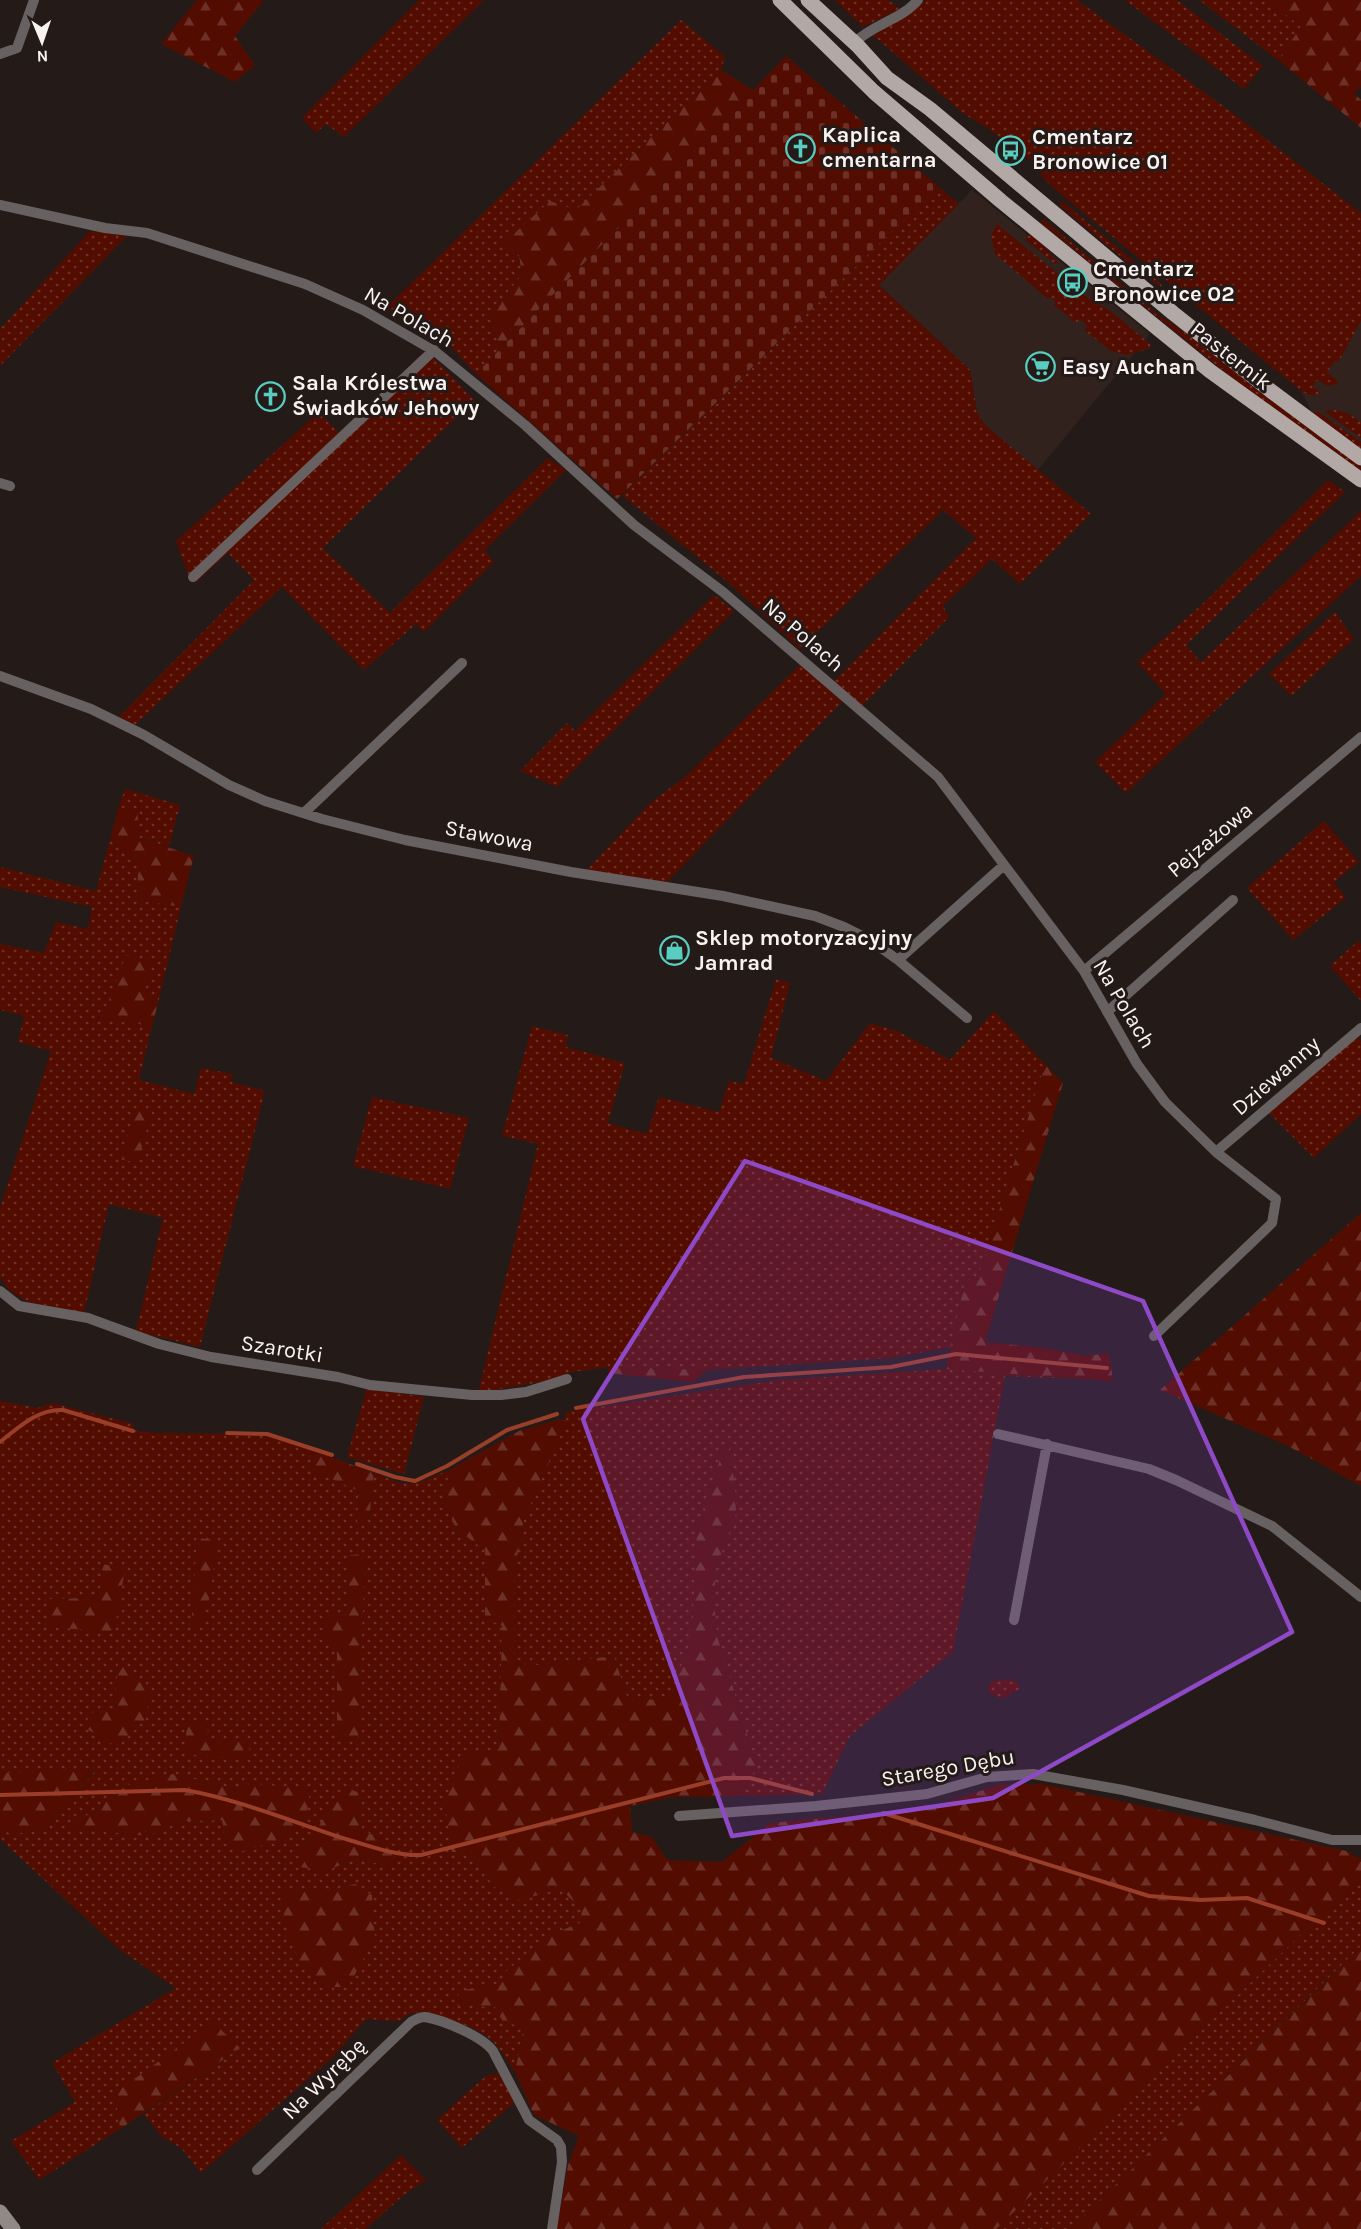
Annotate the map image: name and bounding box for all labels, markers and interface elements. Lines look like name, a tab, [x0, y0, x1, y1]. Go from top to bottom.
north arrow	[12, 12, 72, 72]
text: N	[36, 47, 49, 66]
place label: Kaplica cmentarna	[822, 122, 937, 173]
place label: Cmentarz Bronowice 01	[1032, 124, 1168, 175]
church icon: Kaplica cmentarna	[785, 132, 817, 164]
bus stop icon: Cmentarz Bronowice 01	[995, 134, 1027, 166]
place label: Cmentarz Bronowice 02	[1093, 256, 1235, 307]
bus stop icon: Cmentarz Bronowice 02	[1056, 266, 1088, 298]
street label: Na Polach	[359, 281, 459, 353]
street label: Pasternik	[1185, 316, 1277, 396]
supermarket icon: Easy Auchan	[1025, 351, 1057, 383]
place label: Easy Auchan	[1062, 354, 1195, 380]
place label: Sala Królestwa Świadków Jehowy	[292, 370, 479, 421]
church icon: Sala Królestwa Świadków Jehowy	[255, 380, 287, 412]
street label: Na Polach	[757, 593, 849, 677]
street label: Pejzażowa	[1162, 797, 1258, 883]
street label: Stawowa	[442, 815, 536, 857]
place label: Sklep motoryzacyjny Jamrad	[695, 925, 912, 976]
shop icon: Sklep motoryzacyjny Jamrad	[658, 935, 690, 967]
street label: Na Polach	[1087, 955, 1161, 1053]
street label: Dziewanny	[1227, 1031, 1325, 1121]
street label: Szarotki	[239, 1330, 325, 1368]
street label: Starego Dębu	[879, 1743, 1017, 1793]
street label: Na Wyrębę	[277, 2033, 371, 2125]

